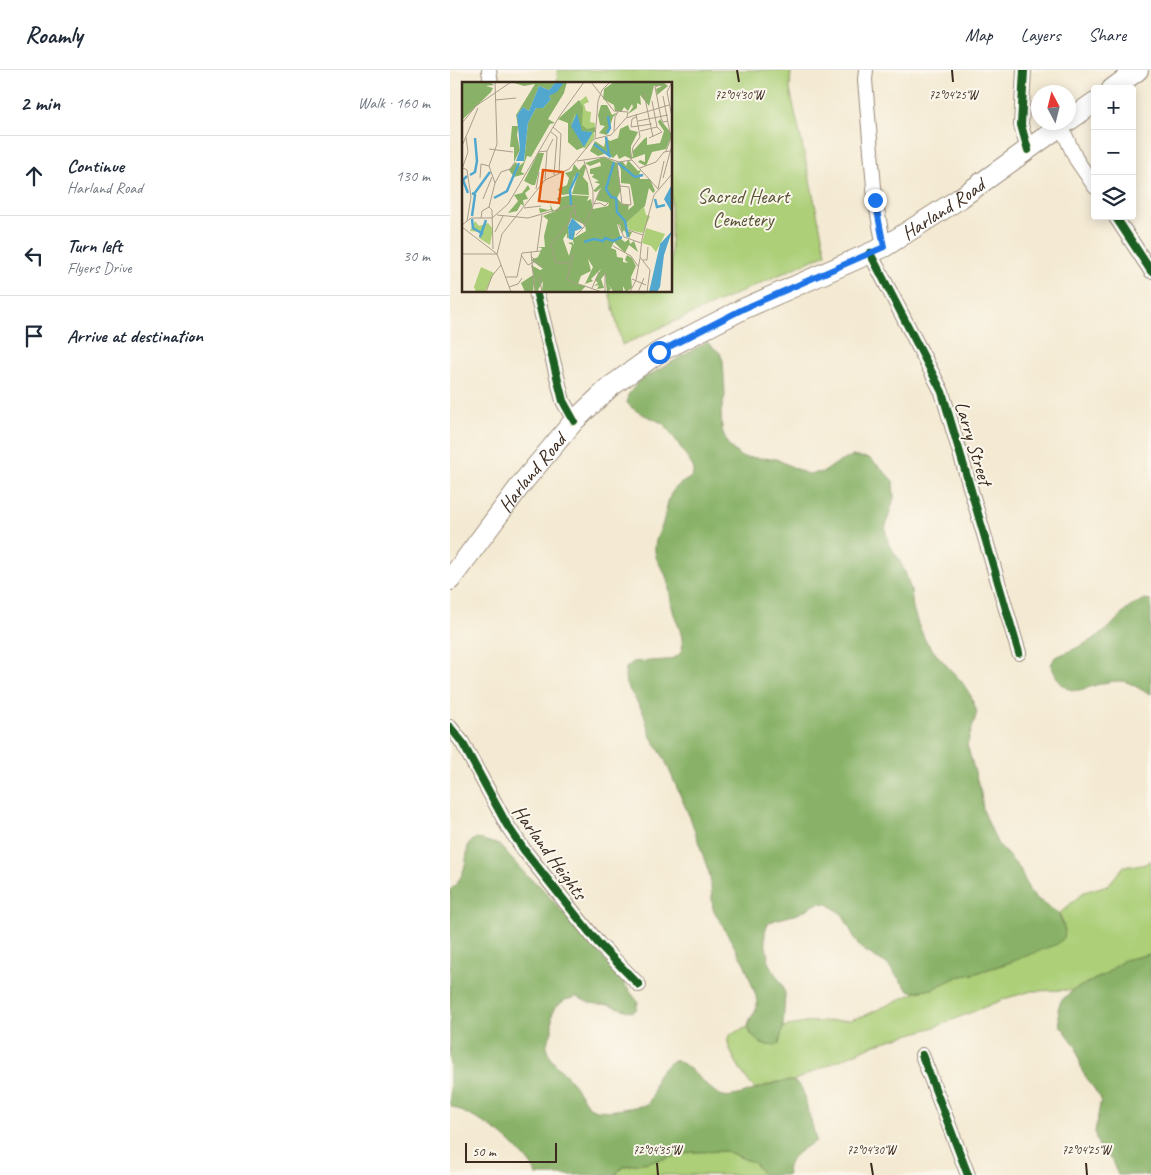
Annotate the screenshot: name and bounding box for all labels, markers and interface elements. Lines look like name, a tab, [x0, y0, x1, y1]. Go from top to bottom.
text: Roamly	[25, 20, 82, 50]
text: Map	[965, 24, 993, 46]
text: Layers	[1021, 24, 1060, 46]
text: Share	[1088, 24, 1126, 46]
inset map	[462, 82, 672, 292]
north arrow	[1031, 85, 1076, 130]
map controls	[1091, 85, 1136, 220]
button: +	[1091, 85, 1136, 130]
text: 72°04'30"W	[715, 87, 766, 103]
text: 72°04'25"W	[929, 87, 980, 103]
text: 2 min	[20, 90, 60, 116]
text: Walk · 160 m	[358, 93, 430, 113]
button: −	[1091, 130, 1136, 175]
text: Continue	[67, 154, 124, 178]
icon: ahead	[20, 162, 48, 190]
text: 130 m	[396, 166, 430, 186]
street label: Harland Road	[897, 171, 992, 246]
button: layers	[1091, 175, 1136, 220]
text: Harland Road	[67, 178, 143, 198]
park label: Sacred Heart Cemetery	[697, 184, 791, 232]
route end	[864, 189, 887, 212]
text: Turn left	[67, 234, 122, 258]
icon: left	[20, 242, 48, 270]
text: 30 m	[403, 246, 430, 266]
text: Flyers Drive	[67, 258, 132, 278]
icon: arrive	[20, 322, 48, 350]
text: Arrive at destination	[67, 324, 203, 348]
route start	[648, 341, 671, 364]
street label: Larry Street	[949, 398, 999, 491]
street label: Harland Road	[493, 426, 574, 517]
street label: Harland Heights	[507, 800, 594, 906]
scale bar	[465, 1140, 558, 1163]
text: 72°04'35"W	[633, 1142, 684, 1158]
text: 72°04'30"W	[847, 1142, 898, 1158]
text: 72°04'25"W	[1062, 1142, 1113, 1158]
text: 50 m	[472, 1143, 496, 1160]

